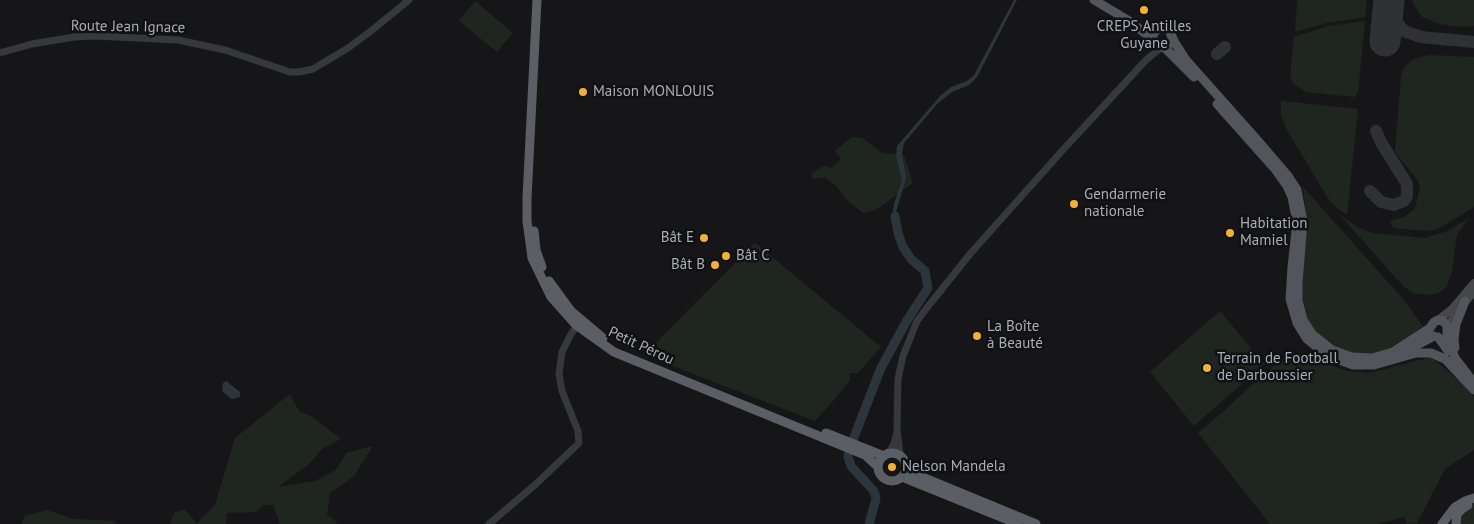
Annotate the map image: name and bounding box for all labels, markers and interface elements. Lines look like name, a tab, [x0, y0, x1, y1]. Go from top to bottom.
marker: CREPS Antilles Guyane	[1138, 4, 1150, 16]
street label: Route Jean Ignace	[71, 17, 185, 37]
place label: CREPS Antilles Guyane	[1097, 18, 1191, 53]
place label: Maison MONLOUIS	[593, 83, 714, 101]
marker: Maison MONLOUIS	[577, 86, 589, 98]
place label: Gendarmerie nationale	[1084, 186, 1166, 221]
marker: Gendarmerie nationale	[1068, 198, 1080, 210]
place label: Habitation Mamiel	[1240, 215, 1308, 250]
marker: Habitation Mamiel	[1224, 227, 1236, 239]
place label: Bât E	[661, 229, 694, 247]
marker: Bât E	[698, 232, 710, 244]
place label: Bât C	[736, 247, 770, 265]
marker: Bât C	[720, 250, 732, 262]
place label: Bât B	[671, 256, 705, 274]
marker: Bât B	[709, 259, 721, 271]
place label: La Boîte à Beauté	[987, 318, 1043, 353]
street label: Petit Pérou	[605, 323, 677, 369]
marker: La Boîte à Beauté	[971, 330, 983, 342]
place label: Terrain de Football de Darboussier	[1217, 350, 1338, 385]
marker: Terrain de Football de Darboussier	[1201, 362, 1213, 374]
place label: Nelson Mandela	[902, 458, 1006, 476]
marker: Nelson Mandela	[886, 461, 898, 473]

